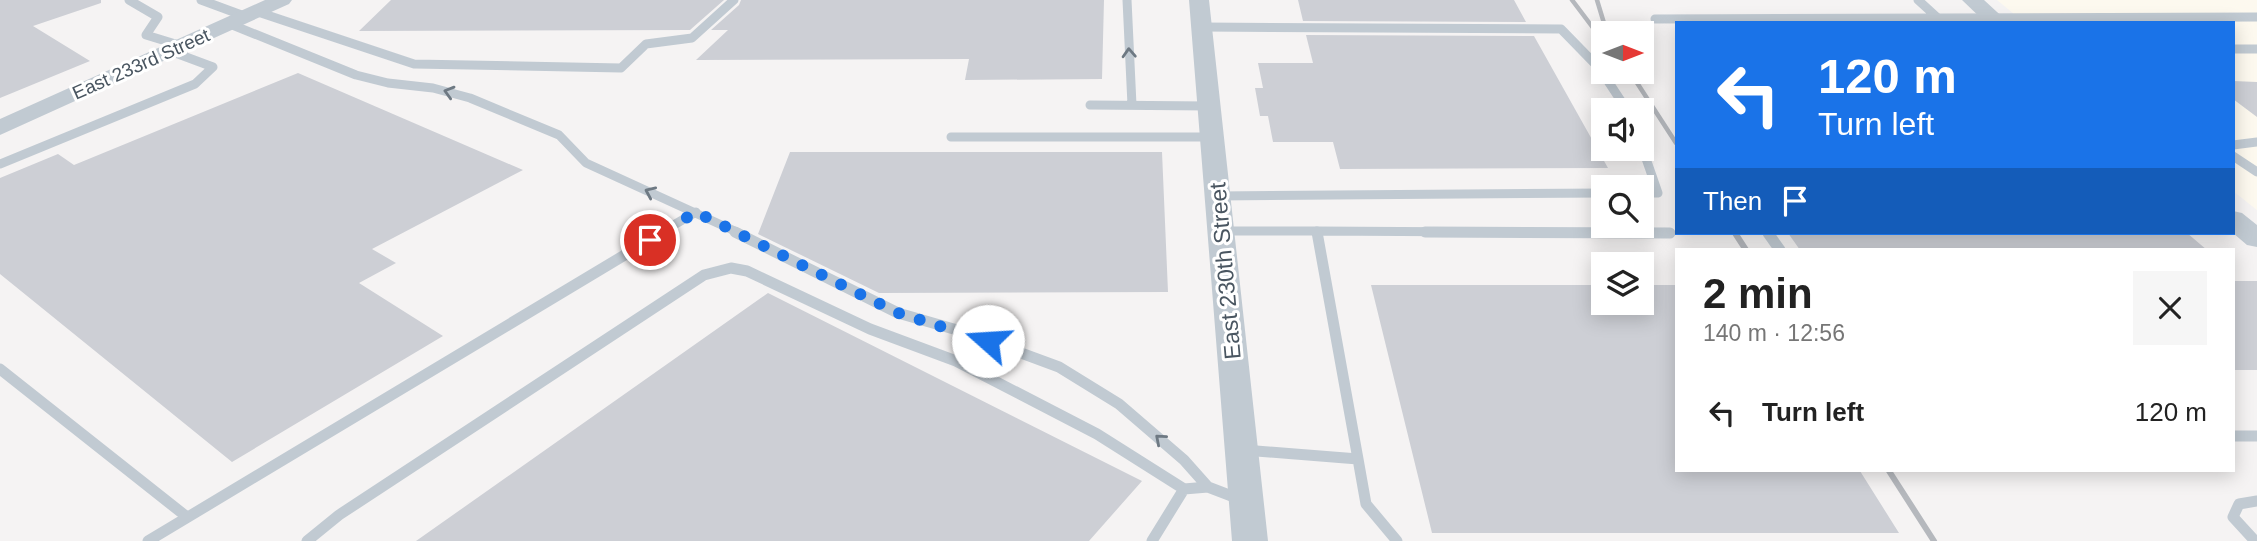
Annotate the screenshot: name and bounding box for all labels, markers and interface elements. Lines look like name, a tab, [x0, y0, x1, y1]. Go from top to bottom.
north arrow	[1591, 21, 1654, 84]
map controls	[1591, 21, 1654, 315]
street label: East 233rd Street	[69, 24, 213, 104]
one-way arrow	[1122, 47, 1137, 58]
icon: left	[1703, 49, 1794, 140]
text: 120 m	[1818, 49, 1957, 103]
one-way arrow	[443, 86, 455, 100]
button: sound	[1591, 98, 1654, 161]
text: Turn left	[1818, 106, 1934, 142]
button: search	[1591, 175, 1654, 238]
street label: East 230th Street	[1204, 181, 1246, 361]
icon: arrive	[1776, 182, 1814, 220]
one-way arrow	[645, 186, 657, 200]
text: Then	[1703, 186, 1762, 216]
pin	[620, 210, 680, 270]
icon: arrive	[631, 221, 669, 259]
button: layers	[1591, 252, 1654, 315]
text: 2 min	[1703, 270, 1813, 317]
button: close	[2133, 271, 2207, 345]
position arrow	[951, 304, 1025, 378]
text: 140 m · 12:56	[1703, 320, 1845, 346]
icon: left	[1703, 394, 1741, 432]
text: Turn left	[1762, 397, 1864, 427]
text: 120 m	[2135, 397, 2207, 427]
one-way arrow	[1155, 435, 1168, 447]

